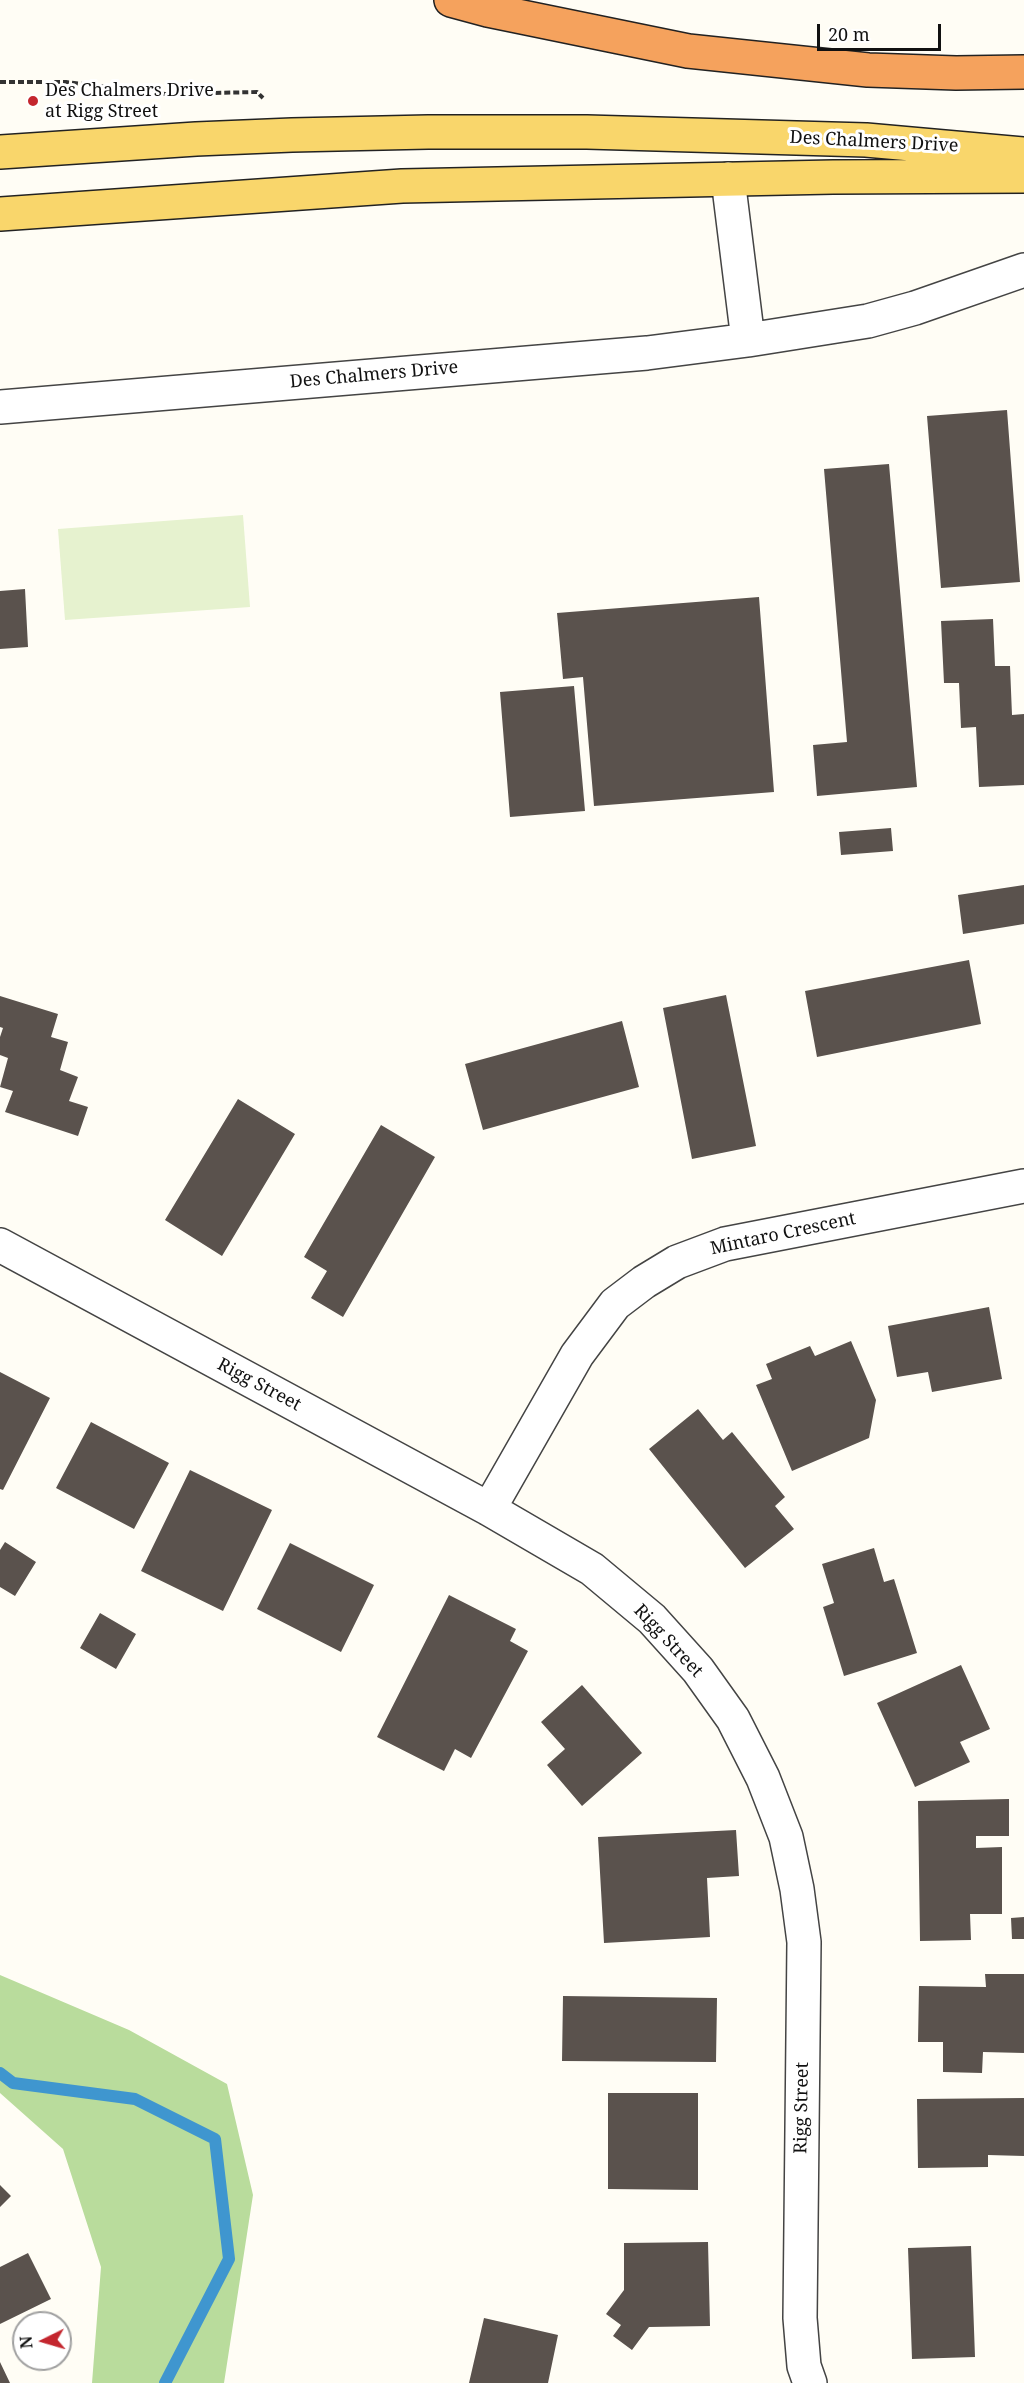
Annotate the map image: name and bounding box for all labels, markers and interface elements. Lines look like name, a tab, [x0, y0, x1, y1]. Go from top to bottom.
scale bar	[820, 12, 944, 50]
text: 20 m	[828, 22, 870, 46]
place label: Des Chalmers Drive at Rigg Street	[45, 80, 214, 122]
marker: Des Chalmers Drive at Rigg Street	[26, 94, 40, 108]
street label: Des Chalmers Drive	[789, 127, 959, 157]
street label: Des Chalmers Drive	[289, 357, 459, 393]
street label: Mintaro Crescent	[708, 1208, 858, 1260]
street label: Rigg Street	[213, 1354, 305, 1416]
street label: Rigg Street	[629, 1600, 707, 1682]
street label: Rigg Street	[790, 2062, 814, 2154]
north arrow	[12, 2311, 72, 2371]
text: N	[15, 2335, 38, 2350]

